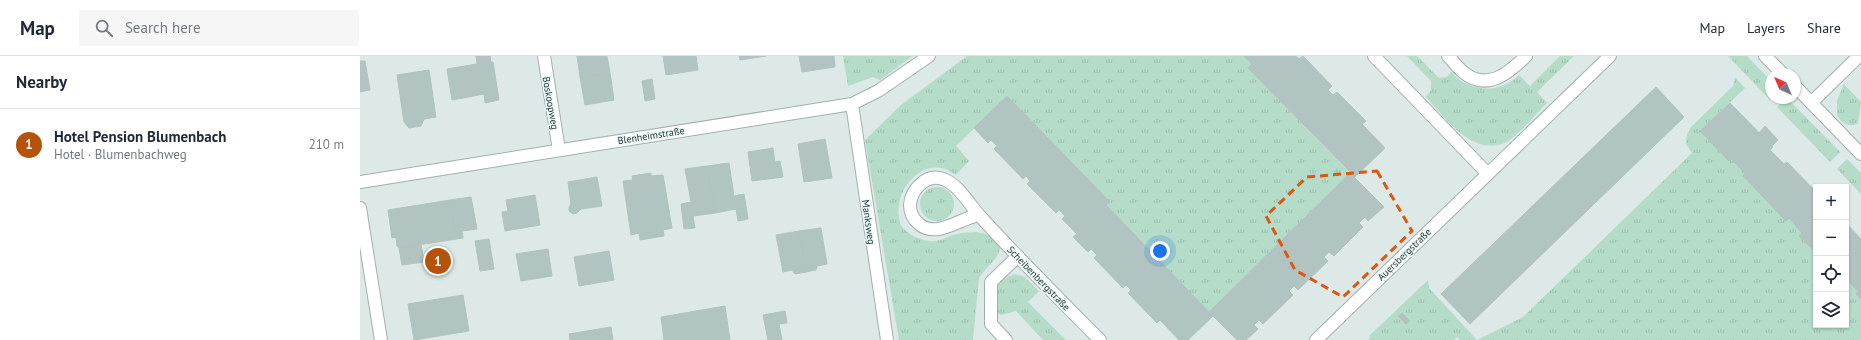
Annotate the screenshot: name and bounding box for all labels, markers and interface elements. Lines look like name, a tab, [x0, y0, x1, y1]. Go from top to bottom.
search box	[79, 10, 359, 46]
text: Map	[20, 16, 55, 40]
icon: search	[93, 17, 115, 39]
text: Search here	[125, 18, 201, 37]
text: Map	[1699, 19, 1725, 37]
text: Layers	[1747, 19, 1785, 37]
text: Share	[1807, 19, 1841, 37]
north arrow	[1765, 68, 1801, 104]
text: Nearby	[16, 71, 67, 93]
street label: Boskoopweg	[539, 76, 562, 131]
street label: Blenheimstraße	[617, 124, 685, 147]
text: Hotel Pension Blumenbach	[54, 127, 226, 146]
text: 1	[25, 136, 33, 153]
text: 210 m	[309, 136, 344, 153]
text: Hotel · Blumenbachweg	[54, 146, 187, 163]
map controls	[1813, 184, 1849, 328]
button: +	[1813, 184, 1849, 220]
street label: Manksweg	[859, 199, 878, 245]
button: −	[1813, 220, 1849, 256]
street label: Auersbergstraße	[1375, 225, 1434, 283]
your location	[1150, 241, 1170, 261]
street label: Scheibenbergstraße	[1004, 243, 1073, 314]
pin: 1	[425, 246, 451, 276]
button: locate	[1813, 256, 1849, 292]
button: layers	[1813, 292, 1849, 328]

